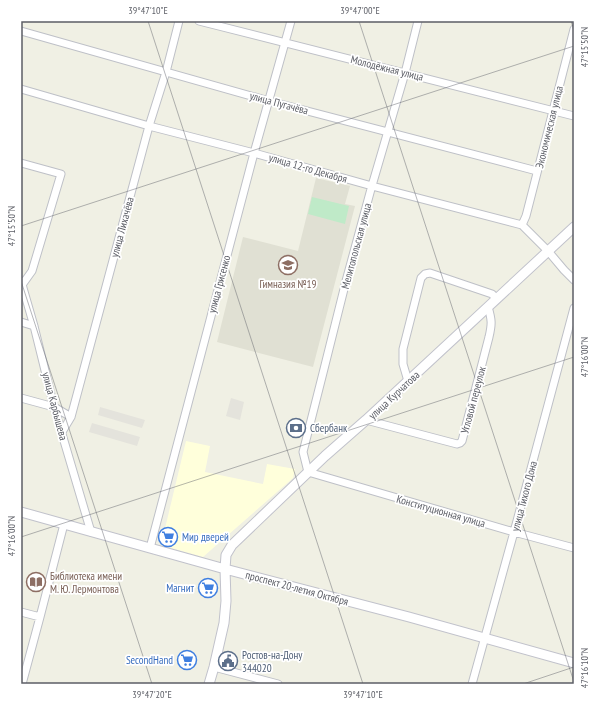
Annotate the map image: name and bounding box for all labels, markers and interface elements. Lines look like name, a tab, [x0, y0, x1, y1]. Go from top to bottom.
text: 39°47'10"E	[128, 4, 168, 17]
text: 39°47'00"E	[340, 4, 380, 17]
text: 47°15'50"N	[578, 27, 591, 67]
street label: Молодёжная улица	[349, 52, 425, 84]
street label: Экономическая улица	[532, 84, 566, 170]
street label: улица Пугачёва	[248, 88, 310, 118]
street label: улица 12-го Декабря	[267, 150, 349, 186]
street label: улица Лихачёва	[107, 195, 137, 259]
street label: Мелитопольская улица	[338, 201, 374, 291]
text: 47°15'50"N	[5, 206, 18, 246]
street label: улица Грисенко	[205, 253, 234, 315]
school or university icon: Гимназия №19	[277, 254, 299, 276]
place label: Гимназия №19	[260, 277, 317, 291]
text: 47°16'00"N	[578, 337, 591, 377]
street label: Угловой переулок	[457, 364, 489, 435]
street label: улица Курчатова	[365, 368, 423, 422]
street label: улица Карбышева	[39, 370, 71, 442]
bank icon: Сбербанк	[285, 417, 307, 439]
place label: Сбербанк	[310, 421, 348, 435]
street label: улица Тихого Дона	[508, 459, 540, 533]
street label: Конституционная улица	[395, 492, 487, 530]
text: 47°16'00"N	[5, 516, 18, 556]
supermarket icon: Мир дверей	[157, 526, 179, 548]
place label: Мир дверей	[182, 530, 229, 544]
street label: проспект 20-летия Октября	[244, 568, 350, 608]
place label: Библиотека имени М. Ю. Лермонтова	[50, 569, 122, 596]
library icon: Библиотека имени М. Ю. Лермонтова	[25, 571, 47, 593]
supermarket icon: Магнит	[197, 577, 219, 599]
place label: Магнит	[166, 581, 194, 595]
place label: Ростов-на-Дону 344020	[242, 648, 303, 675]
text: 47°16'10"N	[578, 648, 591, 688]
supermarket icon: SecondHand	[176, 649, 198, 671]
public building icon: Ростов-на-Дону 344020	[217, 650, 239, 672]
place label: SecondHand	[126, 653, 173, 667]
text: 39°47'20"E	[132, 688, 172, 701]
text: 39°47'10"E	[343, 688, 383, 701]

